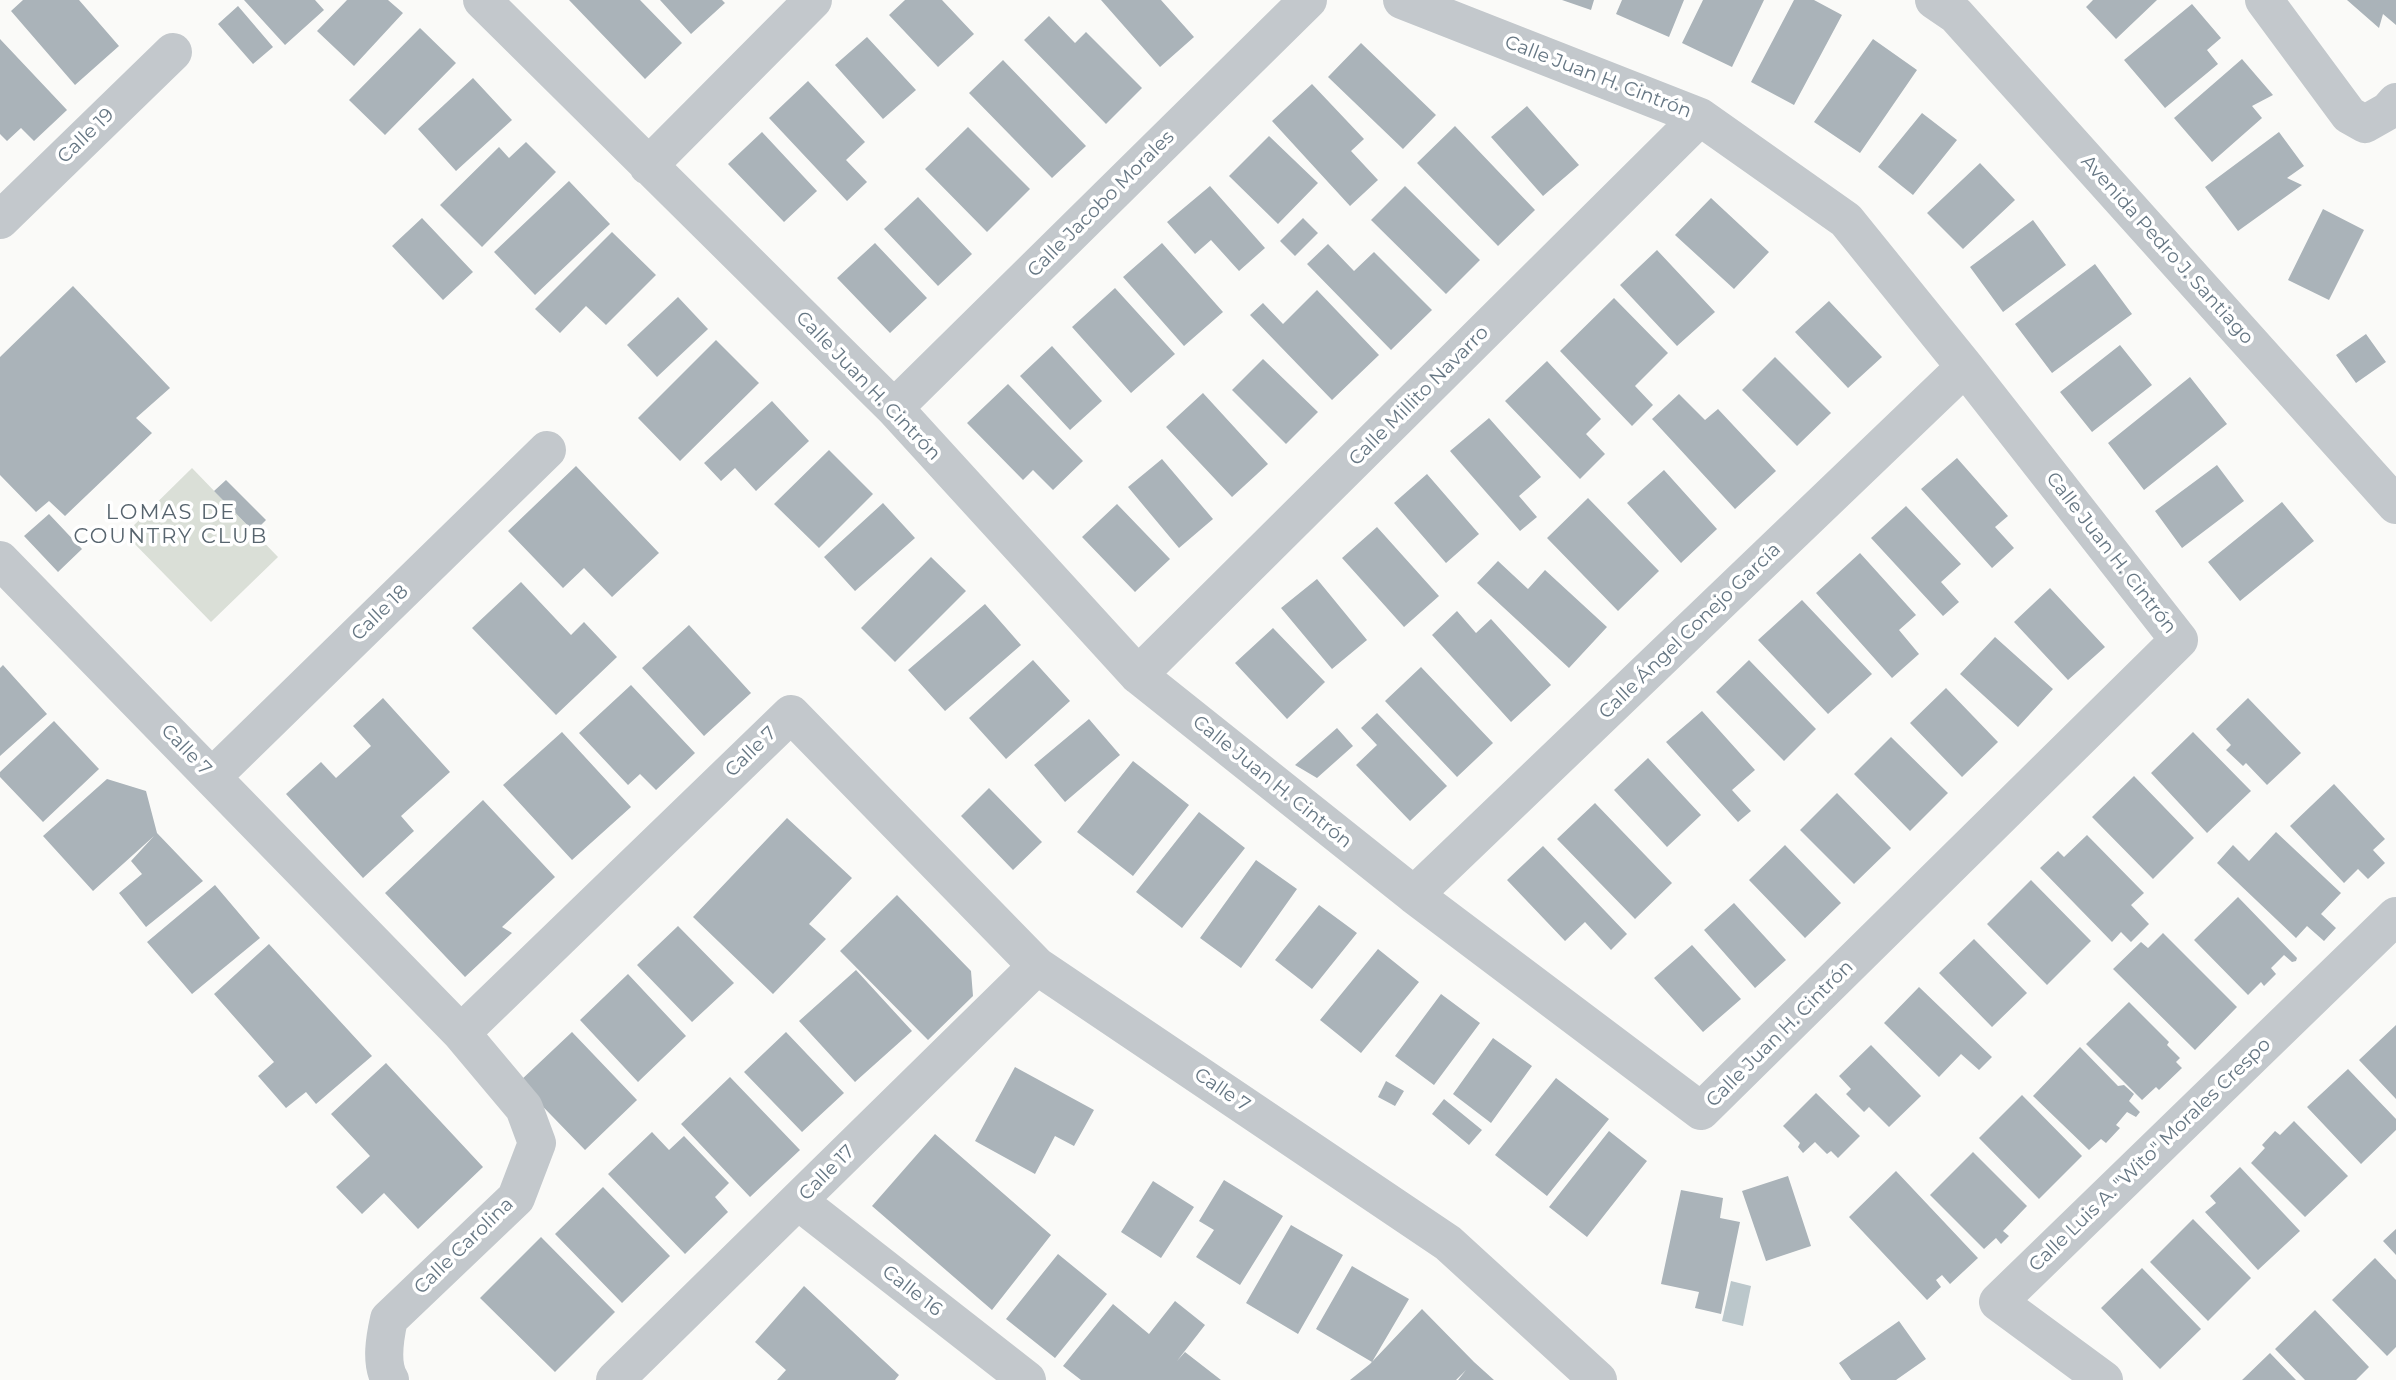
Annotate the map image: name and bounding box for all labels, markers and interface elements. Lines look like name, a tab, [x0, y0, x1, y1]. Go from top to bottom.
street label: Calle Juan H. Cintrón	[1501, 31, 1695, 123]
street label: Calle 19	[53, 104, 119, 168]
street label: Calle Jacobo Morales	[1023, 126, 1179, 282]
street label: Avenida Pedro J. Santiago	[2076, 151, 2258, 349]
street label: Calle Juan H. Cintrón	[791, 307, 945, 465]
street label: Calle Millito Navarro	[1344, 321, 1494, 471]
street label: Calle Juan H. Cintrón	[2041, 468, 2181, 638]
district label: LOMAS DE COUNTRY CLUB	[75, 500, 267, 550]
street label: Calle Ángel Conejo García	[1594, 538, 1786, 724]
street label: Calle 18	[347, 580, 413, 646]
street label: Calle Juan H. Cintrón	[1188, 711, 1356, 853]
street label: Calle 7	[156, 720, 216, 780]
street label: Calle 7	[721, 722, 781, 782]
street label: Calle Juan H. Cintrón	[1702, 956, 1858, 1112]
street label: Calle Luis A. "Wito" Morales Crespo	[2025, 1033, 2275, 1277]
street label: Calle 7	[1190, 1063, 1254, 1117]
street label: Calle 17	[794, 1140, 860, 1206]
street label: Calle Carolina	[410, 1193, 518, 1299]
street label: Calle 16	[878, 1261, 946, 1321]

